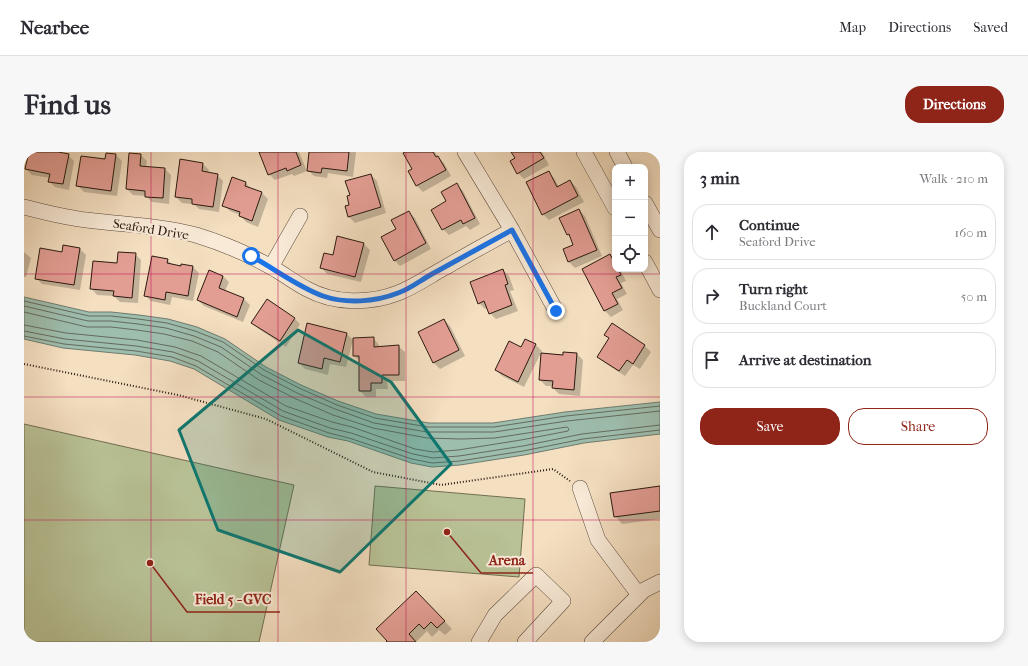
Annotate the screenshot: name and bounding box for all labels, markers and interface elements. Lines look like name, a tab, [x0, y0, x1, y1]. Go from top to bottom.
text: Nearbee	[20, 17, 89, 39]
text: Map	[839, 19, 866, 36]
text: Directions	[888, 19, 951, 36]
text: Saved	[973, 19, 1008, 36]
button: Directions	[905, 86, 1004, 123]
text: Find us	[24, 88, 111, 121]
map controls	[612, 164, 648, 272]
button: +	[612, 164, 648, 200]
text: 3 min	[700, 168, 740, 188]
text: Walk · 210 m	[920, 171, 988, 186]
button: −	[612, 200, 648, 236]
street label: Seaford Drive	[112, 216, 191, 242]
text: Continue	[739, 216, 799, 234]
icon: ahead	[701, 221, 723, 243]
text: 160 m	[955, 225, 987, 240]
text: Seaford Drive	[739, 234, 816, 249]
button: locate	[612, 236, 648, 272]
route start	[242, 247, 260, 265]
text: Turn right	[739, 280, 808, 298]
icon: right	[701, 285, 723, 307]
text: 50 m	[961, 289, 987, 304]
text: Buckland Court	[739, 298, 827, 313]
route end	[547, 302, 565, 320]
icon: arrive	[701, 349, 723, 371]
text: Arrive at destination	[739, 351, 871, 369]
button: Save	[700, 408, 840, 445]
button: Share	[848, 408, 988, 445]
callout: Arena	[481, 547, 533, 573]
text: Arena	[488, 552, 526, 569]
callout: Field 5 - GVC	[187, 586, 280, 612]
text: Field 5 - GVC	[194, 591, 271, 608]

